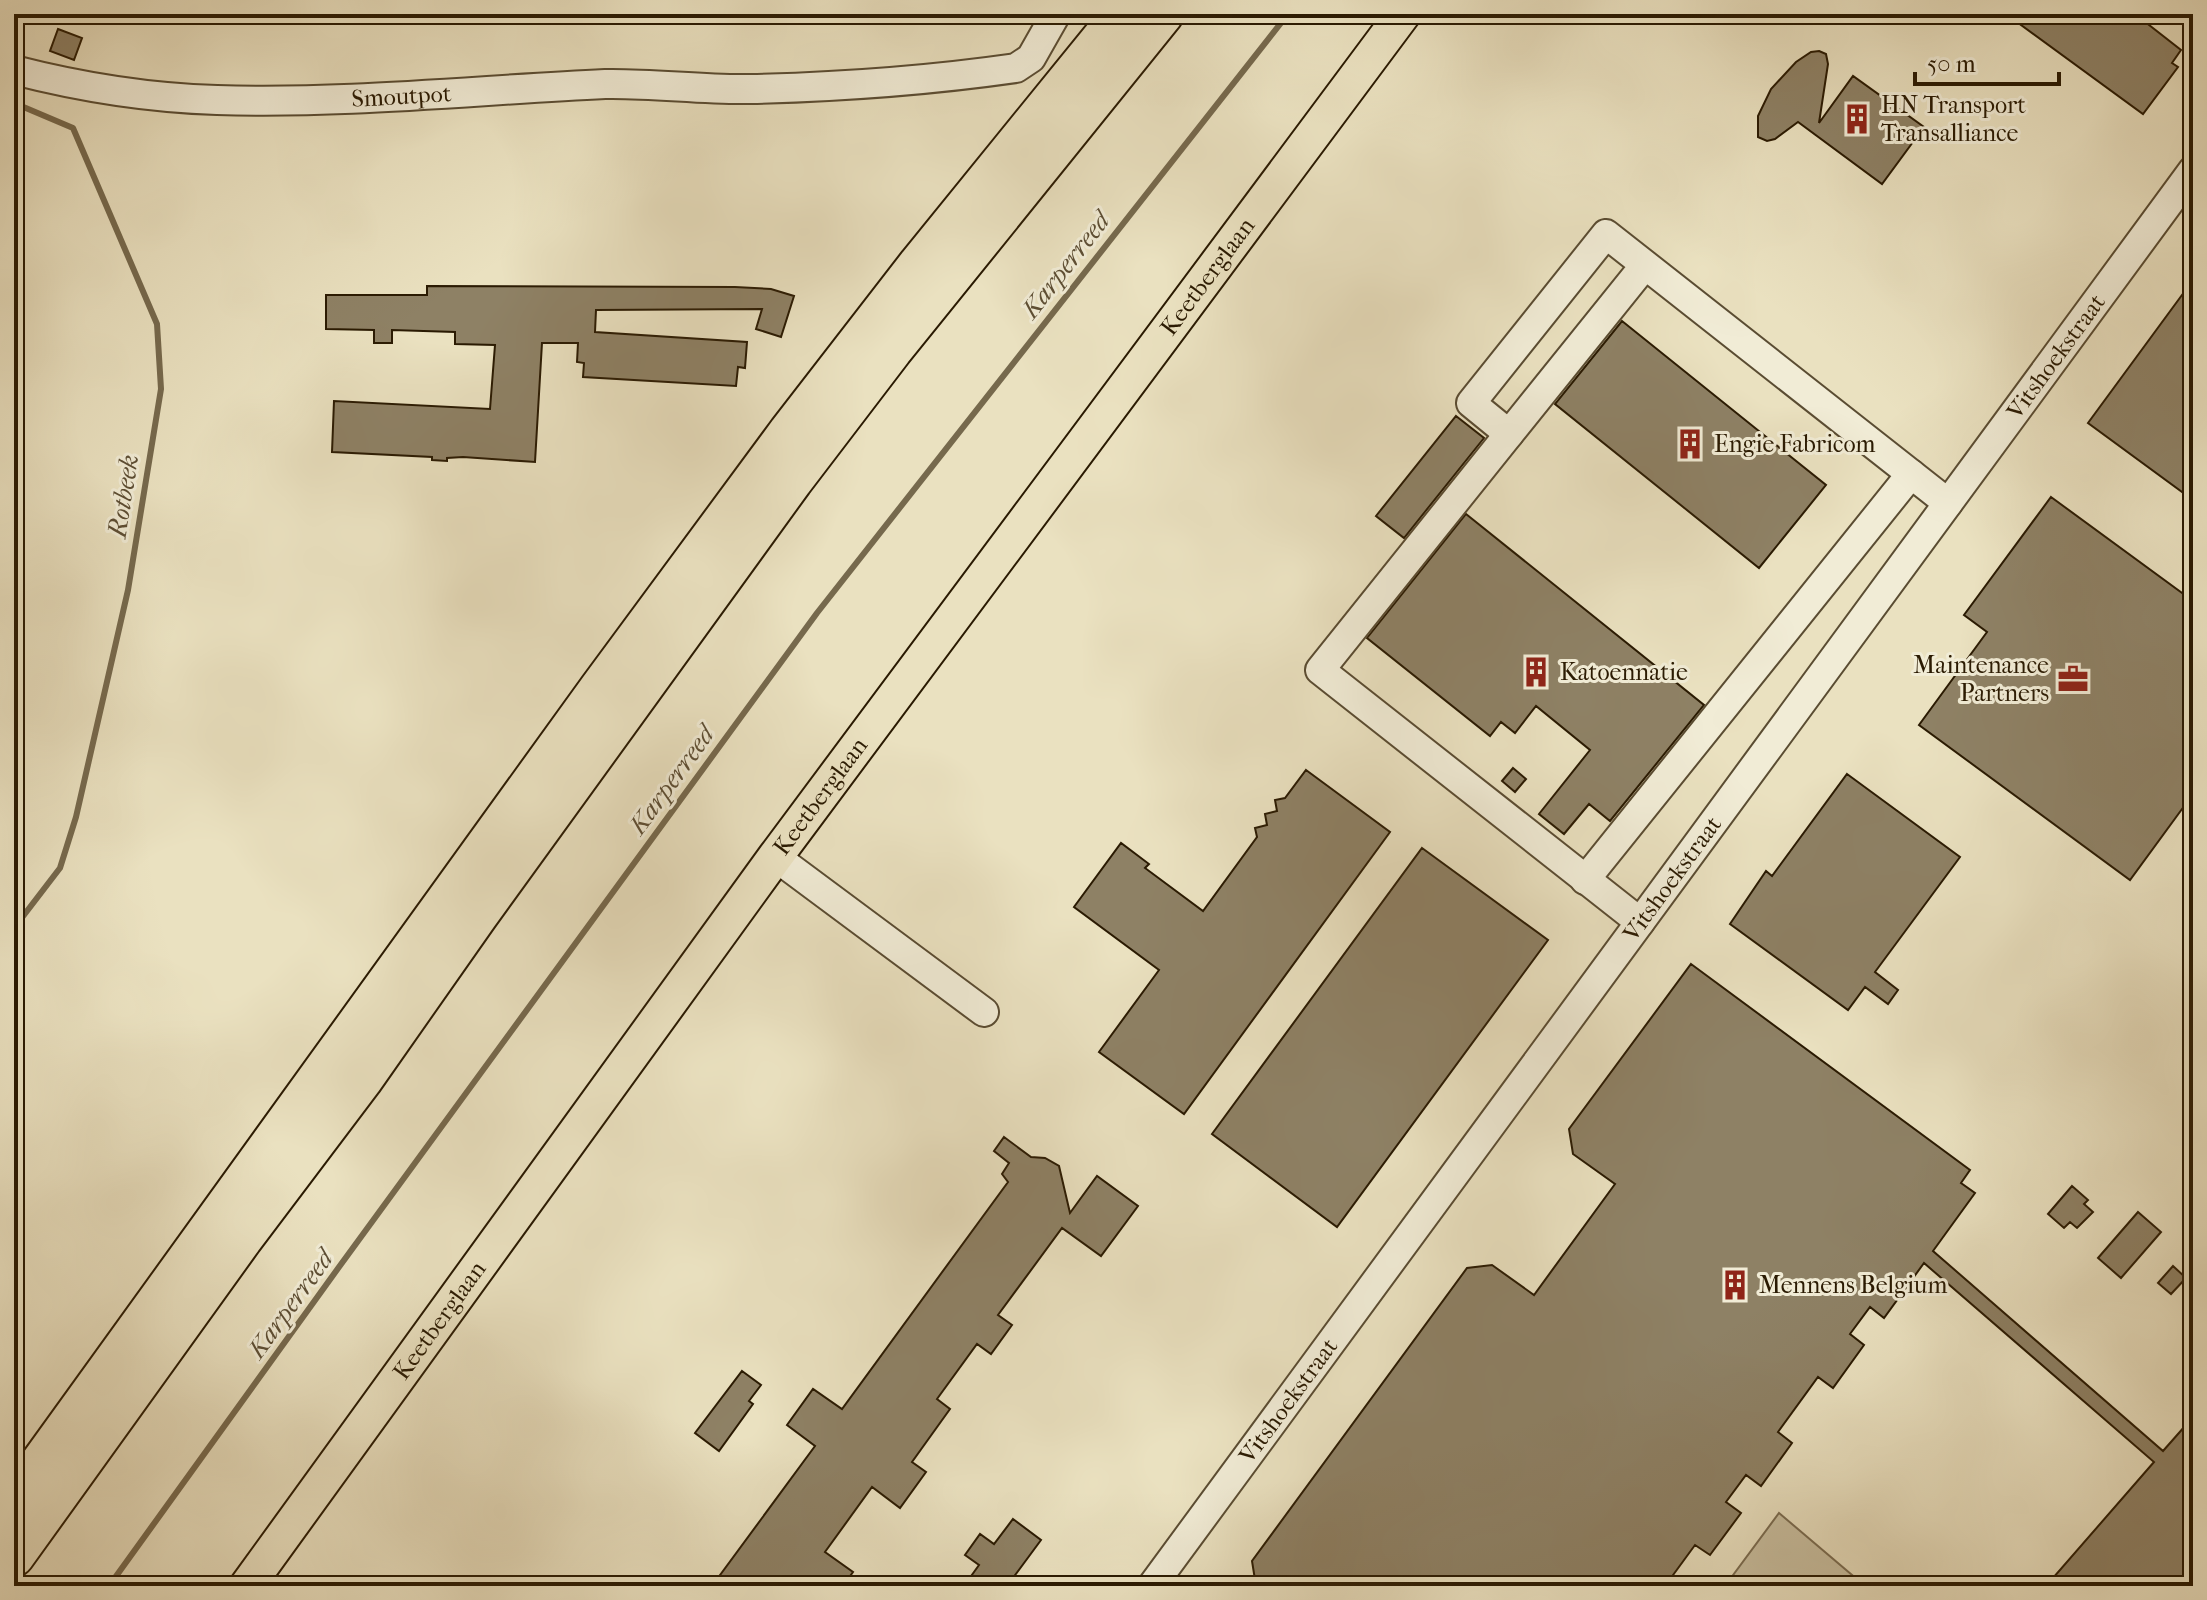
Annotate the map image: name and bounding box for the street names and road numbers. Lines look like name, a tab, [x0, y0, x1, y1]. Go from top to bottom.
street label: Smoutpot	[351, 79, 453, 113]
street label: Keetberglaan	[1155, 212, 1260, 341]
street label: Vitshoekstraat	[2000, 288, 2111, 425]
street label: Keetberglaan	[767, 732, 873, 860]
street label: Vitshoekstraat	[1616, 810, 1727, 947]
street label: Keetberglaan	[387, 1256, 492, 1385]
street label: Vitshoekstraat	[1233, 1332, 1344, 1469]

